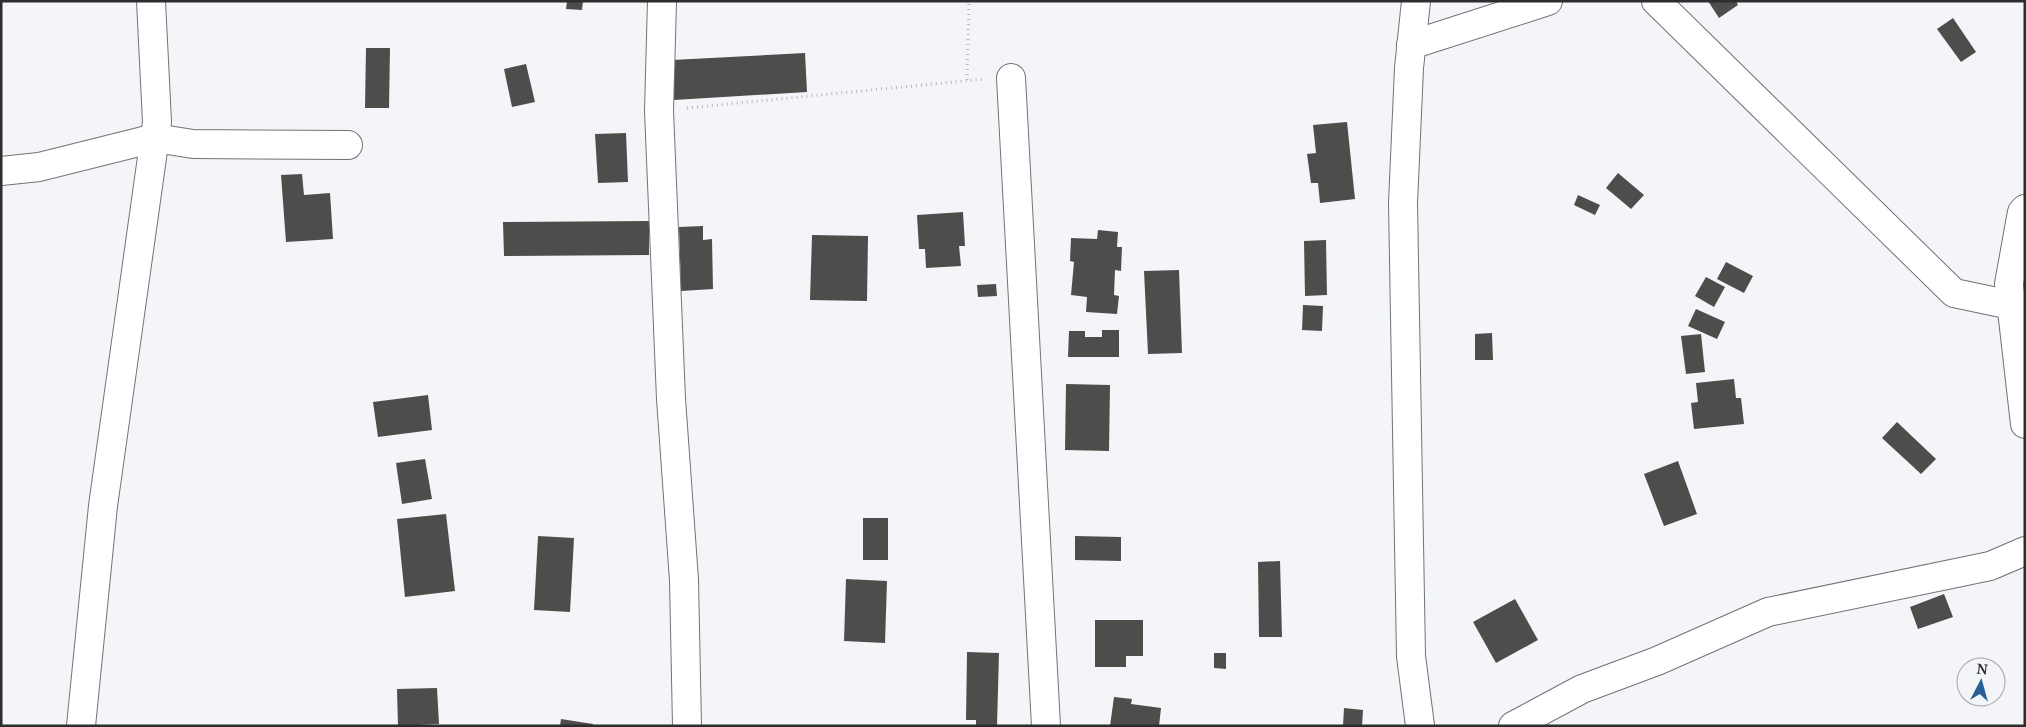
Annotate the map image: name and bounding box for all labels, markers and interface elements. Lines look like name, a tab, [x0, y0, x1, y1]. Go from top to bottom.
north arrow	[1956, 657, 2006, 707]
text: N	[1976, 659, 1989, 679]

